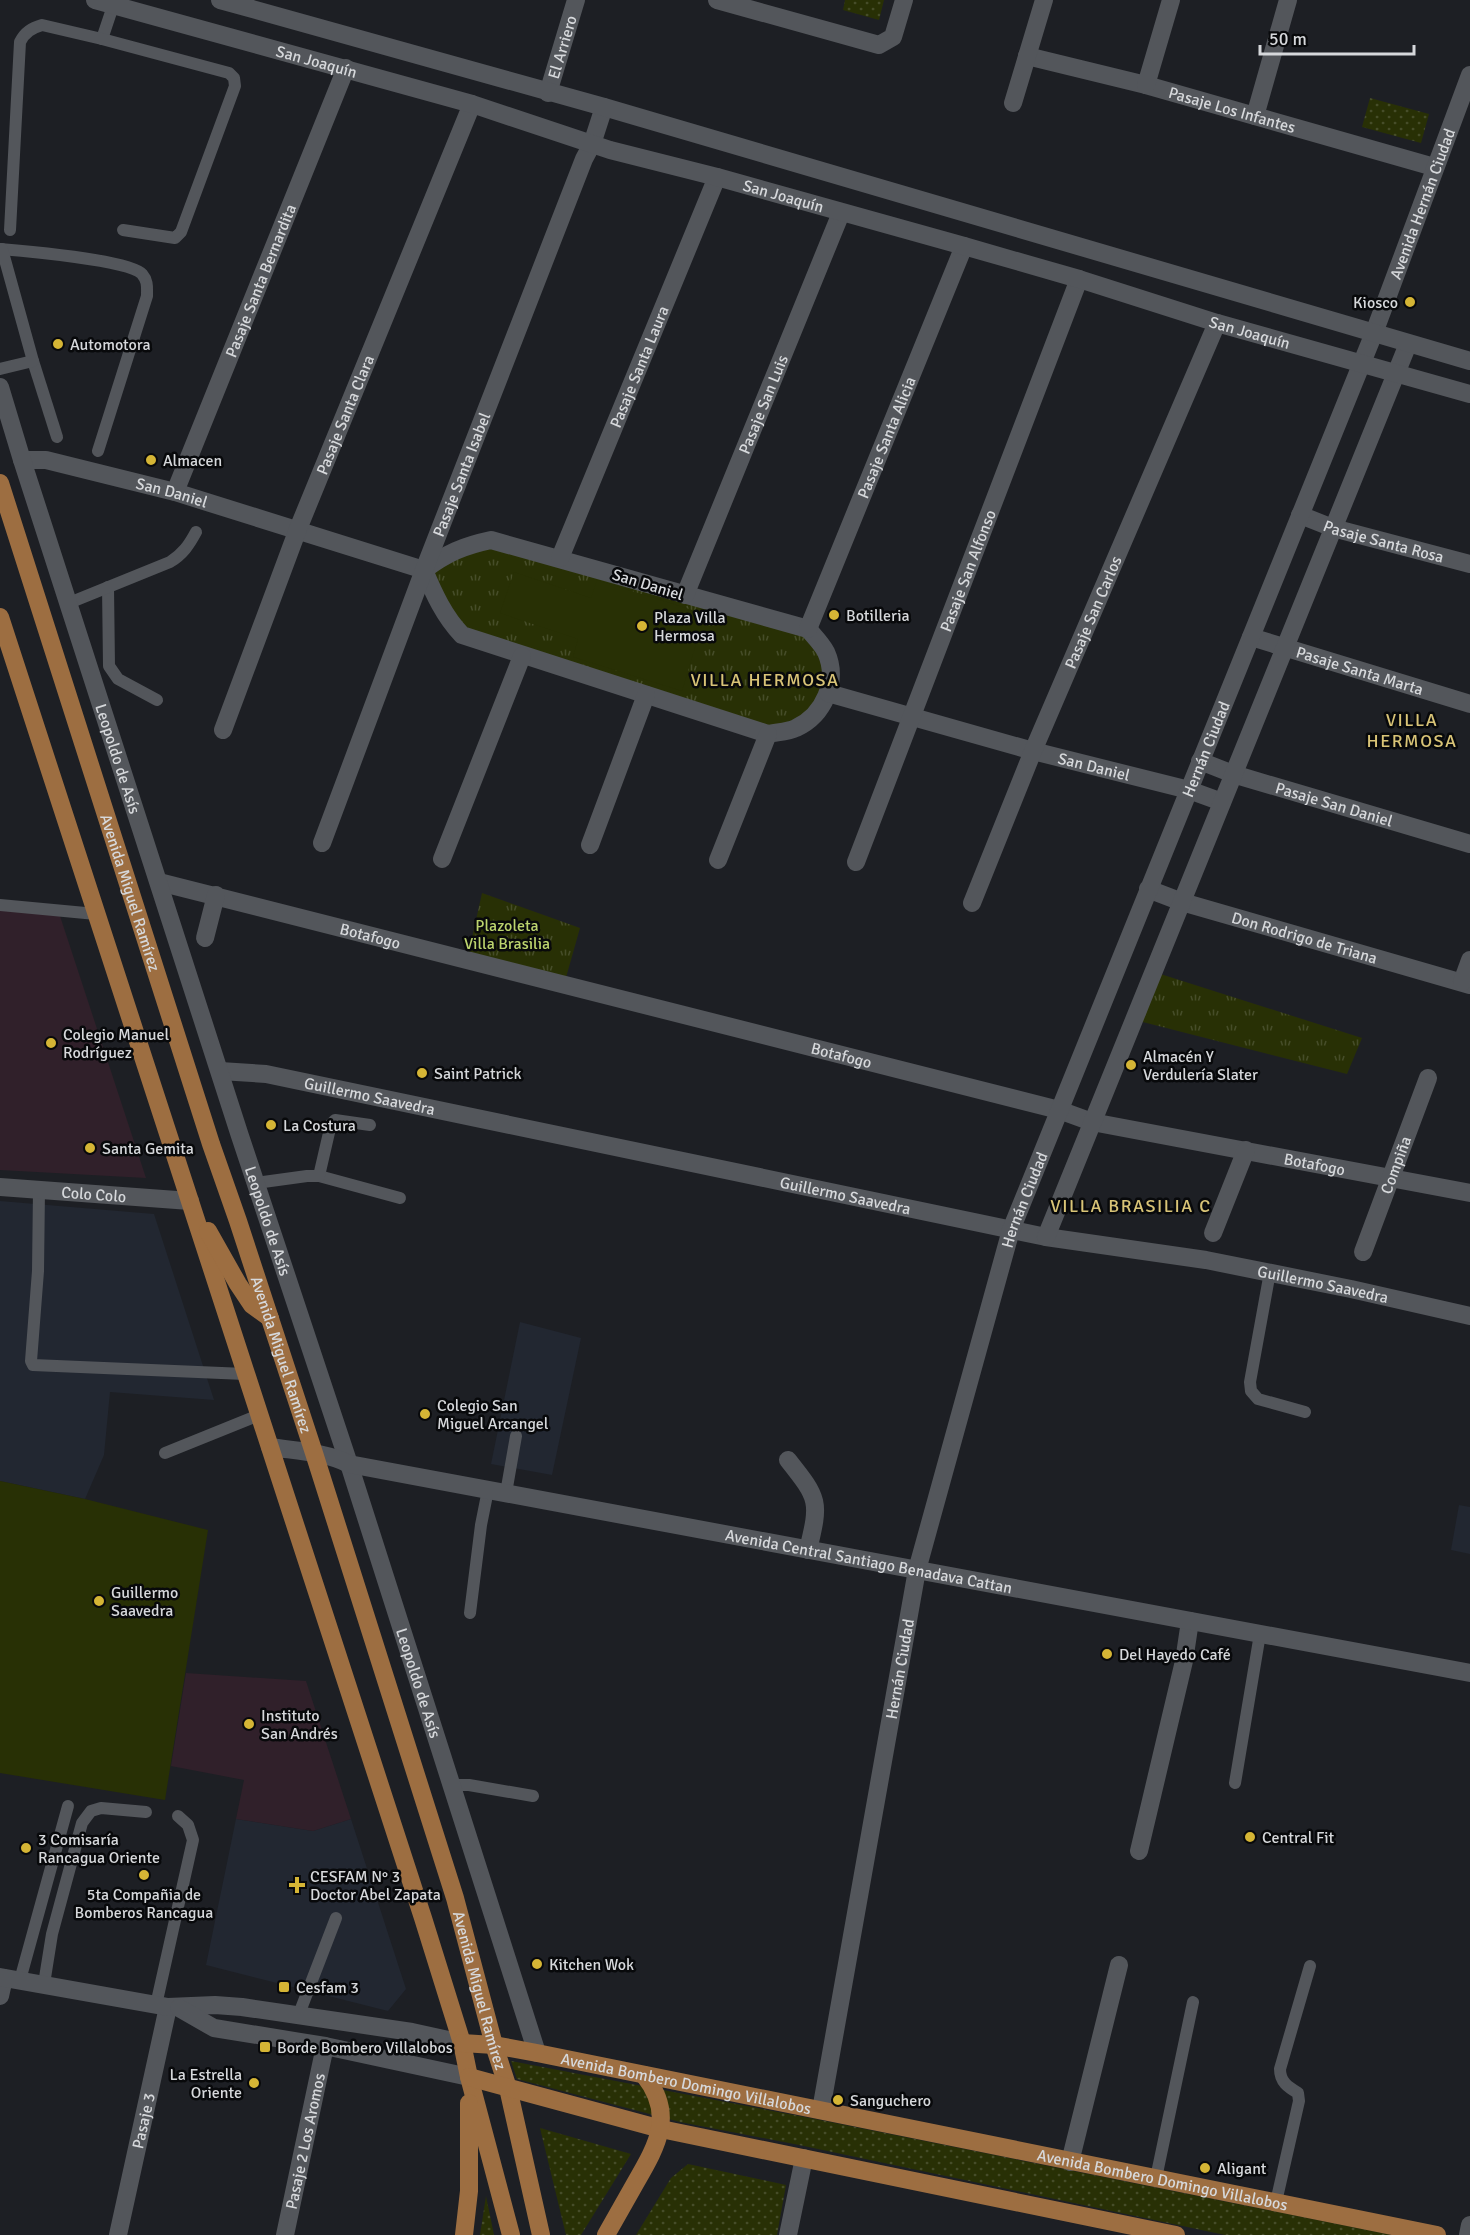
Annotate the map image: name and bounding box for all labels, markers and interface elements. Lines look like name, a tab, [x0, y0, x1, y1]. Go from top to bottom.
street label: El Arriero	[544, 13, 582, 82]
scale bar	[1260, 18, 1414, 56]
text: 50 m	[1269, 28, 1307, 50]
street label: San Joaquín	[274, 41, 359, 83]
street label: Pasaje Los Infantes	[1166, 83, 1298, 138]
street label: Avenida Hernán Ciudad	[1386, 126, 1460, 282]
street label: San Joaquín	[741, 176, 826, 217]
street label: Pasaje Santa Bernardita	[221, 201, 301, 361]
place label: Kiosco	[1353, 293, 1398, 313]
marker: Kiosco	[1403, 295, 1417, 309]
street label: Pasaje Santa Laura	[606, 303, 674, 431]
street label: San Joaquín	[1207, 312, 1292, 354]
place label: Automotora	[70, 335, 151, 355]
marker: Automotora	[51, 337, 65, 351]
street label: Pasaje Santa Clara	[312, 352, 379, 478]
street label: Pasaje San Luis	[735, 352, 793, 457]
street label: Pasaje Santa Alicia	[853, 374, 921, 502]
street label: Pasaje Santa Isabel	[429, 409, 496, 540]
place label: Almacen	[163, 451, 222, 471]
marker: Almacen	[144, 453, 158, 467]
street label: San Daniel	[134, 474, 210, 513]
street label: Pasaje San Alfonso	[936, 507, 1001, 635]
street label: Pasaje Santa Rosa	[1320, 516, 1446, 568]
street label: Pasaje San Carlos	[1061, 553, 1127, 672]
street label: San Daniel	[610, 565, 686, 605]
place label: Botilleria	[846, 606, 910, 626]
place label: Plaza Villa Hermosa	[654, 608, 726, 646]
marker: Botilleria	[827, 608, 841, 622]
marker: Plaza Villa Hermosa	[635, 619, 649, 633]
street label: Pasaje Santa Marta	[1294, 642, 1426, 700]
district label: VILLA HERMOSA	[690, 669, 840, 691]
street label: Hernán Ciudad	[1178, 699, 1235, 800]
street label: Leopoldo de Asís	[90, 701, 144, 816]
district label: VILLA HERMOSA	[1366, 709, 1458, 752]
street label: San Daniel	[1056, 749, 1132, 786]
street label: Pasaje San Daniel	[1273, 778, 1395, 832]
street label: Avenida Miguel Ramírez	[95, 812, 164, 974]
street label: Don Rodrigo de Triana	[1229, 908, 1379, 969]
park label: Plazoleta Villa Brasilia	[464, 916, 550, 954]
street label: Botafogo	[338, 919, 403, 954]
place label: Colegio Manuel Rodríguez	[63, 1025, 169, 1063]
marker: Colegio Manuel Rodríguez	[44, 1036, 58, 1050]
street label: Botafogo	[809, 1039, 874, 1073]
place label: Almacén Y Verdulería Slater	[1143, 1047, 1258, 1085]
marker: Almacén Y Verdulería Slater	[1124, 1058, 1138, 1072]
place label: Saint Patrick	[434, 1064, 522, 1084]
marker: Saint Patrick	[415, 1066, 429, 1080]
street label: Guillermo Saavedra	[302, 1073, 437, 1120]
place label: La Costura	[283, 1116, 356, 1136]
marker: La Costura	[264, 1118, 278, 1132]
street label: Compiña	[1377, 1133, 1416, 1197]
place label: Santa Gemita	[102, 1139, 194, 1159]
marker: Santa Gemita	[83, 1141, 97, 1155]
street label: Hernán Ciudad	[998, 1149, 1053, 1250]
street label: Botafogo	[1282, 1149, 1347, 1180]
street label: Leopoldo de Asís	[240, 1164, 295, 1279]
street label: Guillermo Saavedra	[778, 1173, 912, 1219]
street label: Colo Colo	[61, 1183, 127, 1207]
district label: VILLA BRASILIA C	[1050, 1195, 1212, 1217]
street label: Guillermo Saavedra	[1256, 1262, 1390, 1308]
street label: Avenida Miguel Ramírez	[246, 1274, 316, 1436]
place label: Colegio San Miguel Arcangel	[437, 1396, 549, 1434]
marker: Colegio San Miguel Arcangel	[418, 1407, 432, 1421]
street label: Avenida Central Santiago Benadava Cattan	[724, 1525, 1014, 1598]
place label: Guillermo Saavedra	[111, 1583, 178, 1621]
marker: Guillermo Saavedra	[92, 1594, 106, 1608]
street label: Hernán Ciudad	[882, 1617, 919, 1721]
street label: Leopoldo de Asís	[391, 1626, 445, 1741]
place label: Del Hayedo Café	[1119, 1645, 1231, 1665]
marker: Del Hayedo Café	[1100, 1647, 1114, 1661]
place label: Instituto San Andrés	[261, 1706, 338, 1744]
marker: Instituto San Andrés	[242, 1717, 256, 1731]
place label: Central Fit	[1262, 1828, 1335, 1848]
place label: 3 Comisaría Rancagua Oriente	[38, 1830, 160, 1868]
marker: Central Fit	[1243, 1830, 1257, 1844]
marker: 3 Comisaría Rancagua Oriente	[19, 1841, 33, 1855]
place label: CESFAM N° 3 Doctor Abel Zapata	[310, 1867, 441, 1905]
marker: 5ta Compañia de Bomberos Rancagua	[137, 1868, 151, 1882]
marker: CESFAM N° 3 Doctor Abel Zapata	[288, 1876, 306, 1894]
place label: 5ta Compañia de Bomberos Rancagua	[75, 1885, 213, 1923]
street label: Avenida Miguel Ramírez	[448, 1909, 510, 2073]
place label: Kitchen Wok	[549, 1955, 634, 1975]
marker: Kitchen Wok	[530, 1957, 544, 1971]
place label: Cesfam 3	[296, 1978, 359, 1998]
marker: Cesfam 3	[277, 1980, 291, 1994]
place label: Borde Bombero Villalobos	[277, 2038, 453, 2058]
marker: Borde Bombero Villalobos	[258, 2040, 272, 2054]
street label: Avenida Bombero Domingo Villalobos	[559, 2049, 813, 2119]
place label: La Estrella Oriente	[170, 2065, 242, 2103]
street label: Pasaje 2 Los Aromos	[282, 2071, 330, 2211]
marker: La Estrella Oriente	[247, 2076, 261, 2090]
street label: Pasaje 3	[128, 2091, 160, 2151]
place label: Sanguchero	[850, 2091, 931, 2111]
marker: Sanguchero	[831, 2093, 845, 2107]
street label: Avenida Bombero Domingo Villalobos	[1035, 2145, 1289, 2216]
place label: Aligant	[1217, 2159, 1267, 2179]
marker: Aligant	[1198, 2161, 1212, 2175]

